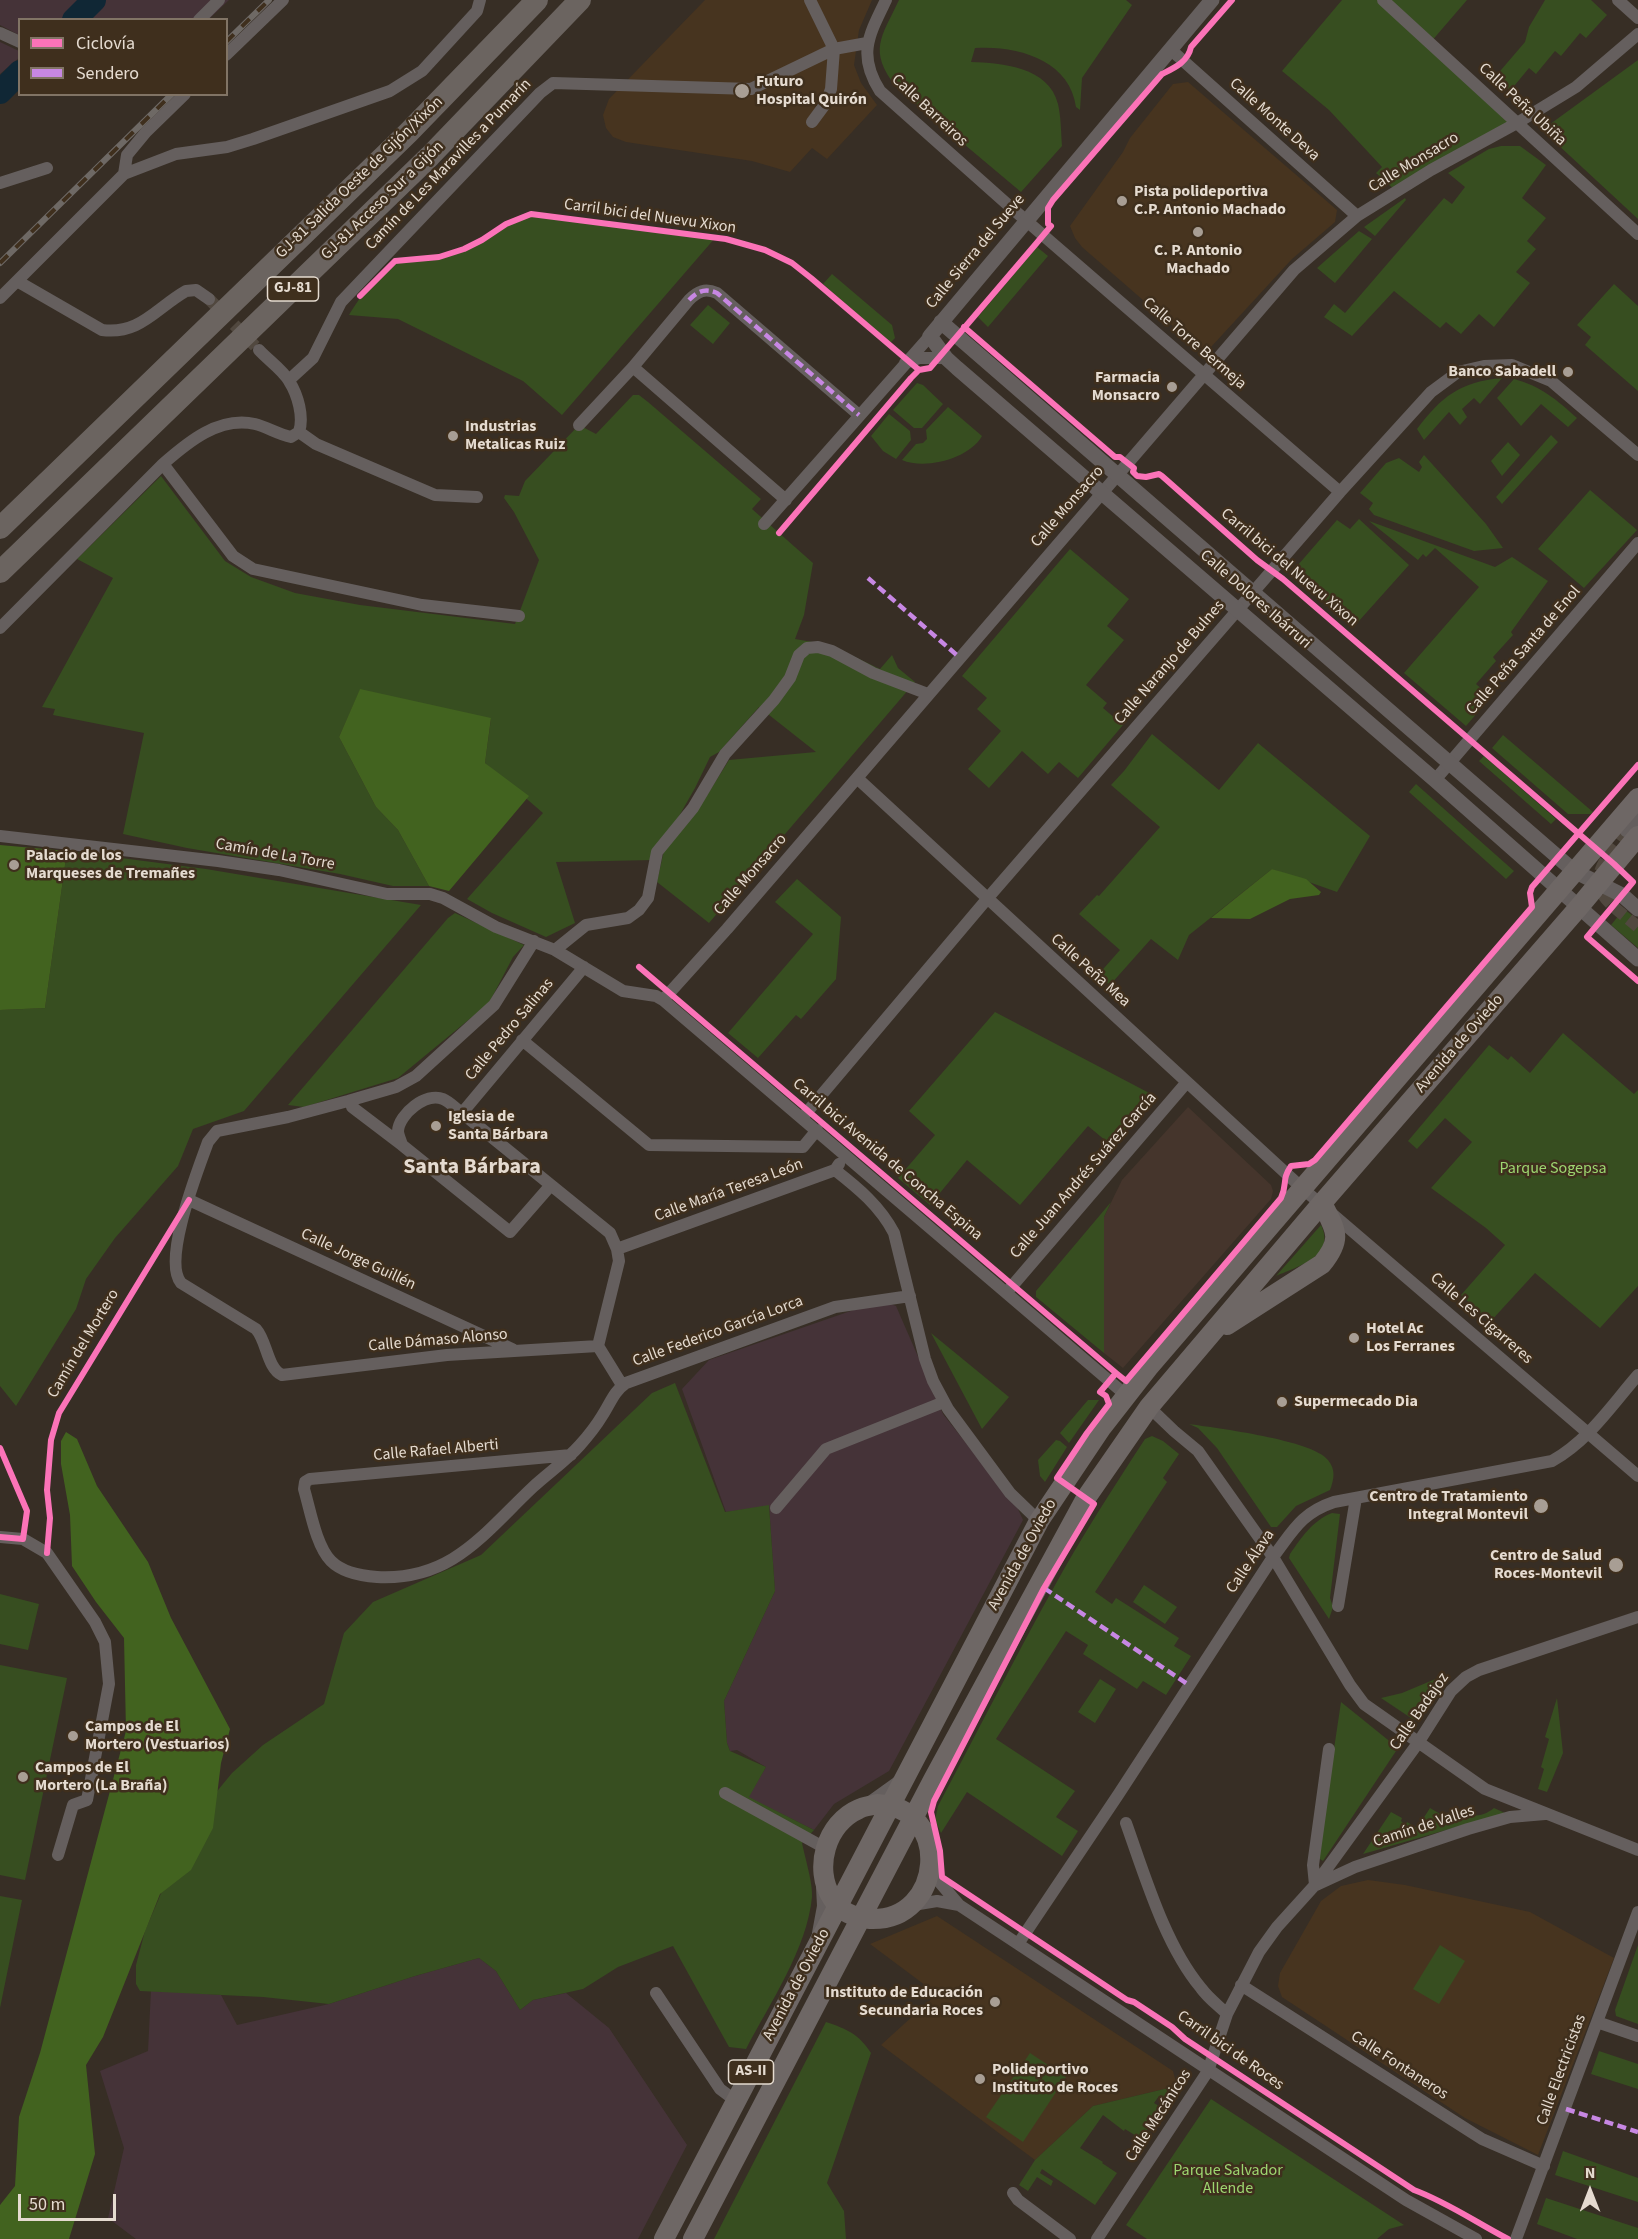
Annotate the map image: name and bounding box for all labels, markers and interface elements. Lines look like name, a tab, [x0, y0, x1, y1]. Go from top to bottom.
legend	[18, 18, 228, 96]
text: Ciclovía	[76, 31, 135, 56]
street label: Calle Peña Ubiña	[1474, 59, 1570, 151]
text: Sendero	[76, 61, 139, 86]
street label: Calle Barreiros	[887, 71, 971, 151]
place label: Futuro Hospital Quirón	[756, 72, 867, 110]
street label: Calle Monte Deva	[1225, 74, 1323, 166]
street label: Camín de Les Maravilles a Pumarín	[362, 75, 536, 255]
marker: Futuro Hospital Quirón	[733, 82, 751, 100]
street label: GJ-81 Salida Oeste de Gijón/Xixón	[272, 93, 448, 263]
street label: Calle Monsacro	[1365, 129, 1463, 197]
street label: GJ-81 Acceso Sur a Gijón	[318, 137, 448, 265]
place label: Pista polideportiva C.P. Antonio Machado	[1134, 182, 1286, 220]
street label: Calle Sierra del Sueve	[922, 191, 1030, 313]
marker: Pista polideportiva C.P. Antonio Machado	[1115, 194, 1129, 208]
street label: Carril bici del Nuevu Xixon	[563, 195, 737, 239]
marker: C. P. Antonio Machado	[1191, 225, 1205, 239]
place label: C. P. Antonio Machado	[1154, 241, 1242, 279]
road number: GJ-81	[268, 277, 318, 301]
street label: Calle Torre Bermeja	[1138, 294, 1250, 394]
place label: Banco Sabadell	[1448, 362, 1556, 382]
marker: Banco Sabadell	[1561, 365, 1575, 379]
place label: Farmacia Monsacro	[1092, 368, 1160, 406]
marker: Farmacia Monsacro	[1165, 380, 1179, 394]
place label: Industrias Metalicas Ruiz	[465, 417, 565, 455]
marker: Industrias Metalicas Ruiz	[446, 429, 460, 443]
street label: Calle Monsacro	[1027, 462, 1109, 552]
street label: Carril bici del Nuevu Xixon	[1216, 505, 1362, 631]
street label: Calle Dolores Ibárruri	[1195, 546, 1315, 654]
street label: Calle Peña Santa de Enol	[1463, 583, 1585, 719]
street label: Calle Naranjo de Bulnes	[1111, 597, 1229, 729]
street label: Calle Monsacro	[710, 830, 792, 920]
street label: Camín de La Torre	[214, 835, 336, 875]
place label: Palacio de los Marqueses de Tremañes	[26, 846, 195, 884]
marker: Palacio de los Marqueses de Tremañes	[7, 858, 21, 872]
street label: Calle Peña Mea	[1046, 930, 1134, 1012]
street label: Calle Pedro Salinas	[462, 975, 558, 1085]
street label: Avenida de Oviedo	[1412, 991, 1508, 1097]
street label: Carril bici Avenida de Concha Espina	[788, 1075, 986, 1245]
street label: Calle Juan Andrés Suárez García	[1007, 1089, 1161, 1263]
place label: Iglesia de Santa Bárbara	[448, 1107, 548, 1145]
marker: Iglesia de Santa Bárbara	[429, 1119, 443, 1133]
district label: Santa Bárbara	[403, 1155, 541, 1181]
street label: Calle María Teresa León	[652, 1155, 806, 1227]
park label: Parque Sogepsa	[1499, 1159, 1607, 1179]
street label: Calle Jorge Guillén	[297, 1225, 419, 1295]
street label: Calle Les Cigarreres	[1426, 1269, 1536, 1369]
street label: Camín del Mortero	[44, 1286, 124, 1402]
street label: Calle Federico García Lorca	[630, 1292, 806, 1372]
place label: Hotel Ac Los Ferranes	[1366, 1319, 1455, 1357]
street label: Calle Dámaso Alonso	[367, 1325, 509, 1357]
marker: Hotel Ac Los Ferranes	[1347, 1331, 1361, 1345]
place label: Supermecado Dia	[1294, 1392, 1418, 1412]
marker: Supermecado Dia	[1275, 1395, 1289, 1409]
street label: Calle Rafael Alberti	[373, 1436, 499, 1466]
place label: Centro de Tratamiento Integral Montevil	[1369, 1487, 1528, 1525]
street label: Avenida de Oviedo	[984, 1496, 1062, 1614]
marker: Centro de Tratamiento Integral Montevil	[1532, 1497, 1550, 1515]
street label: Calle Álava	[1223, 1527, 1279, 1597]
place label: Centro de Salud Roces-Montevil	[1490, 1546, 1602, 1584]
marker: Centro de Salud Roces-Montevil	[1607, 1556, 1625, 1574]
street label: Calle Badajoz	[1386, 1670, 1454, 1754]
place label: Campos de El Mortero (Vestuarios)	[85, 1717, 230, 1755]
marker: Campos de El Mortero (Vestuarios)	[66, 1729, 80, 1743]
place label: Campos de El Mortero (La Braña)	[35, 1758, 167, 1796]
marker: Campos de El Mortero (La Braña)	[16, 1770, 30, 1784]
street label: Camín de Valles	[1371, 1802, 1477, 1852]
street label: Avenida de Oviedo	[759, 1926, 835, 2044]
place label: Instituto de Educación Secundaria Roces	[825, 1983, 983, 2021]
marker: Instituto de Educación Secundaria Roces	[988, 1995, 1002, 2009]
street label: Carril bici de Roces	[1173, 2007, 1287, 2095]
street label: Calle Electricistas	[1533, 2012, 1591, 2128]
street label: Calle Fontaneros	[1347, 2027, 1451, 2105]
road number: AS-II	[728, 2060, 774, 2084]
place label: Polideportivo Instituto de Roces	[992, 2060, 1118, 2098]
street label: Calle Mecánicos	[1122, 2066, 1196, 2166]
marker: Polideportivo Instituto de Roces	[973, 2072, 987, 2086]
park label: Parque Salvador Allende	[1173, 2161, 1283, 2199]
north arrow	[1560, 2161, 1620, 2221]
text: N	[1585, 2162, 1595, 2184]
scale bar	[21, 2182, 118, 2220]
text: 50 m	[29, 2192, 65, 2217]

